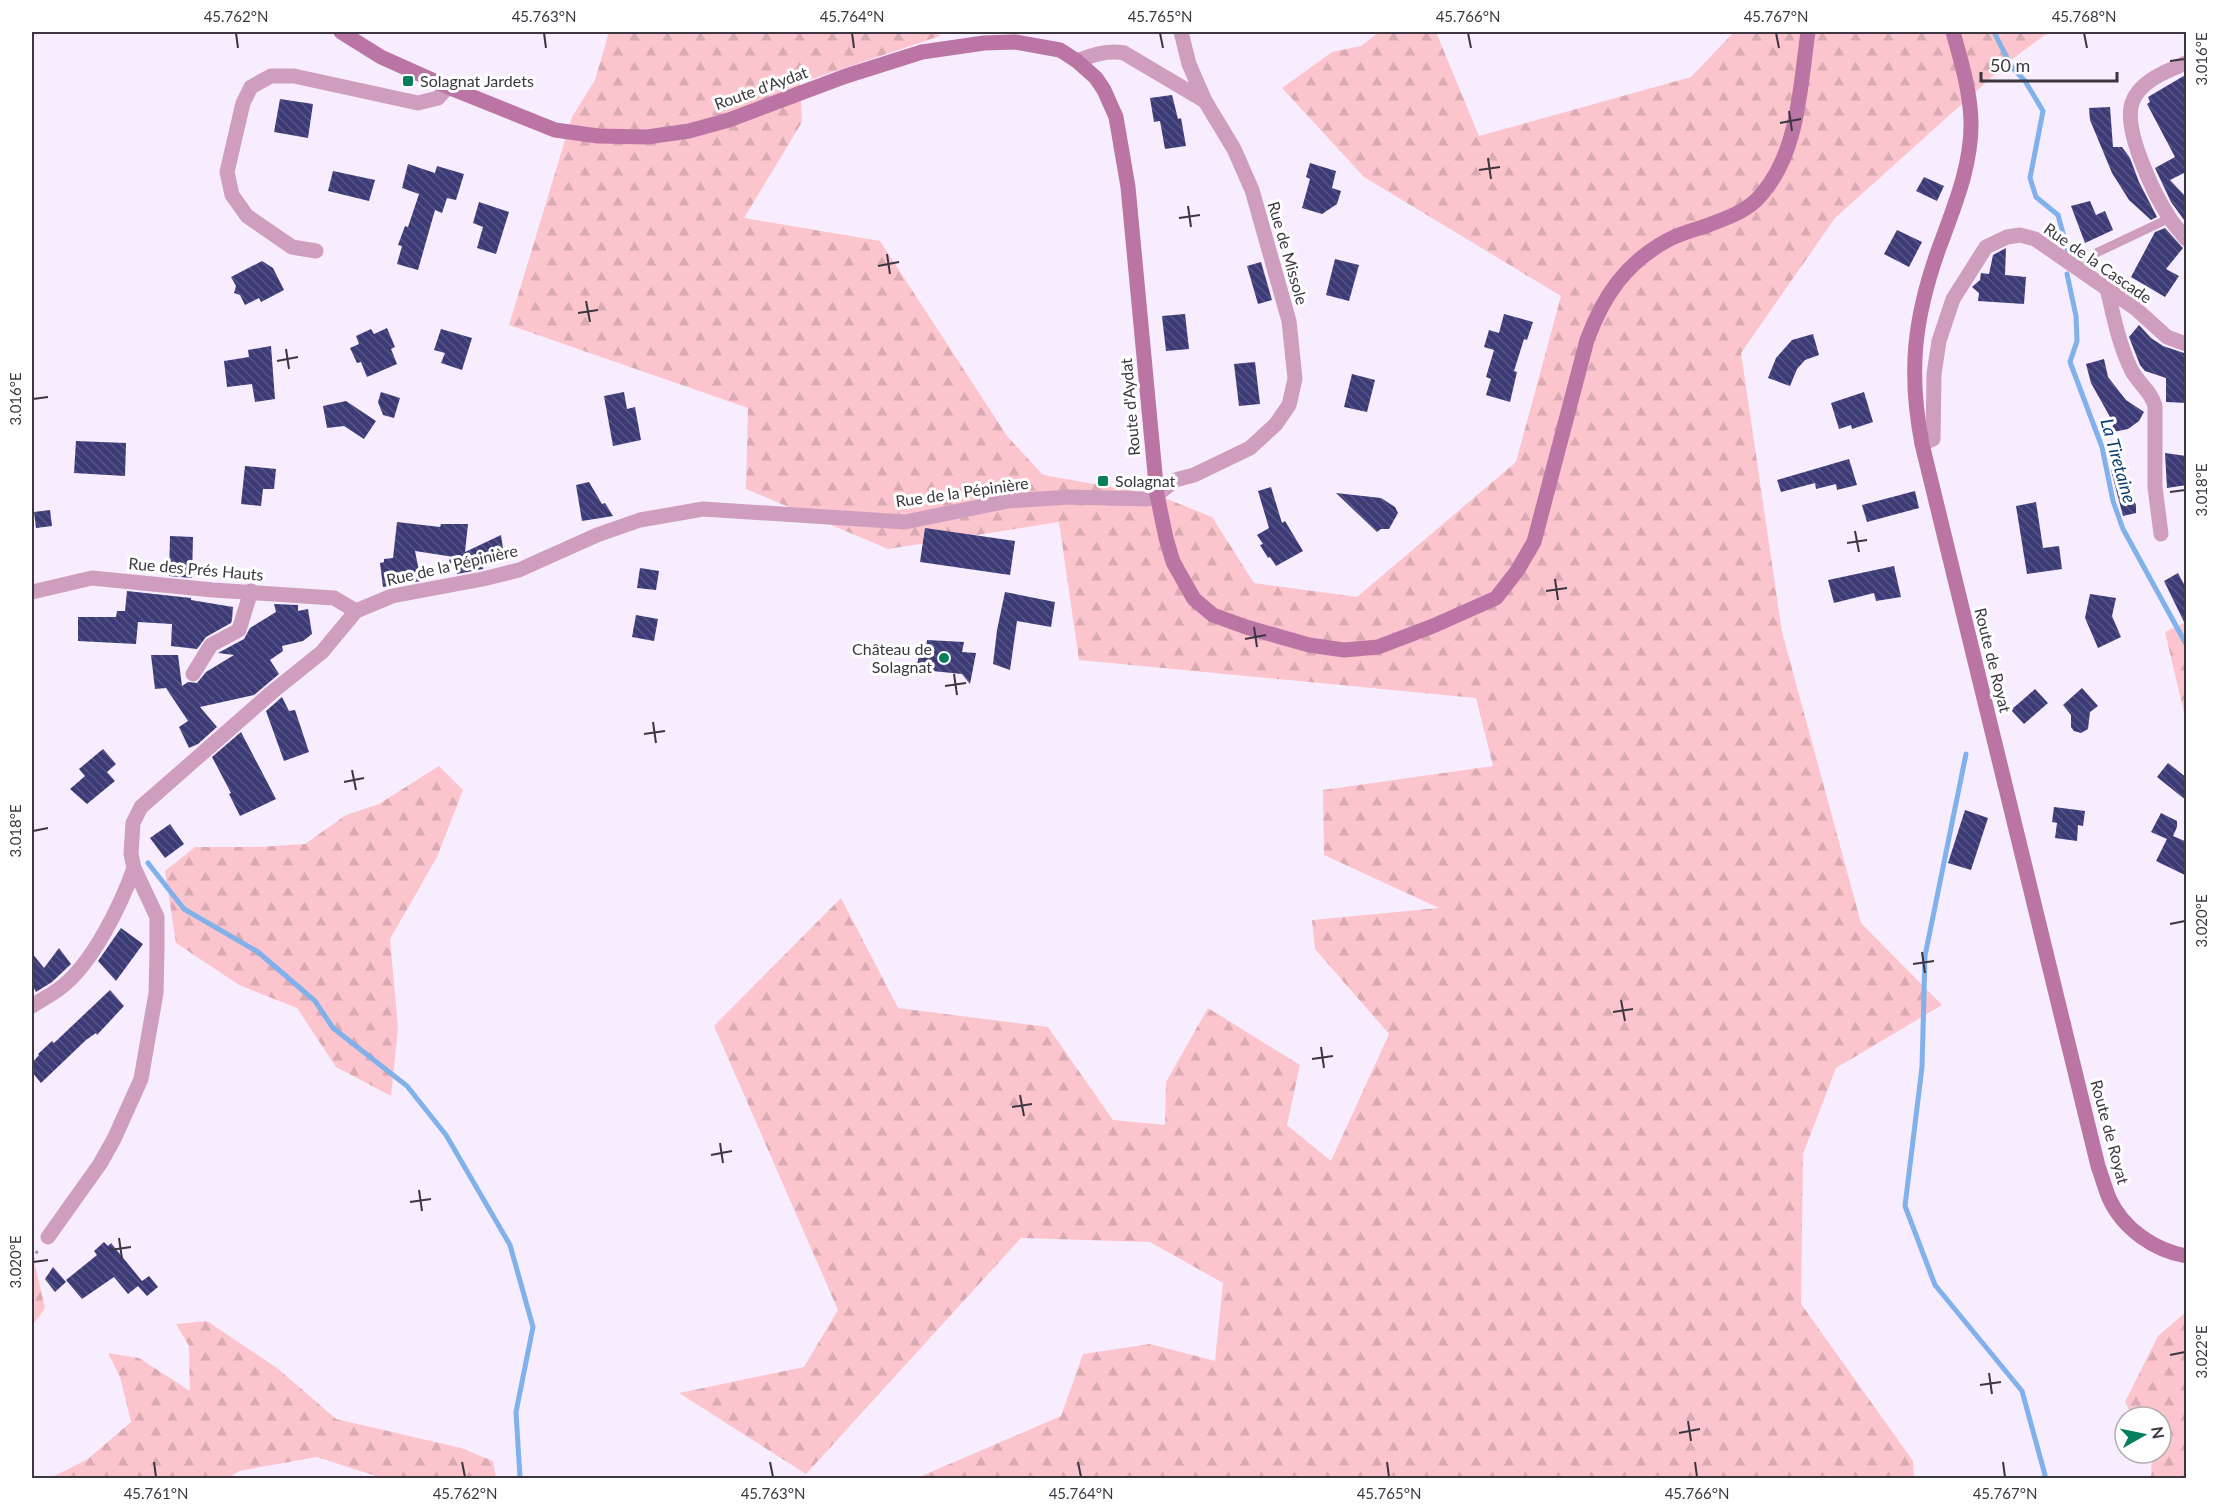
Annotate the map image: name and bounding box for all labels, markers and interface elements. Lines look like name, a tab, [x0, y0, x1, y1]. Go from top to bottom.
text: 45.762°N	[204, 7, 268, 25]
text: 45.763°N	[512, 7, 576, 25]
text: 45.764°N	[820, 7, 884, 25]
text: 45.765°N	[1128, 7, 1192, 25]
text: 45.766°N	[1436, 7, 1500, 25]
text: 45.767°N	[1744, 7, 1808, 25]
text: 45.768°N	[2052, 7, 2116, 25]
text: 3.016°E	[2192, 32, 2210, 86]
scale bar	[1981, 45, 2118, 83]
text: 50 m	[1990, 54, 2030, 76]
street label: Route d'Aydat	[712, 62, 810, 113]
place label: Solagnat Jardets	[420, 71, 534, 90]
marker: Solagnat Jardets	[401, 74, 415, 88]
street label: Rue de Missole	[1265, 199, 1312, 307]
street label: Rue de la Cascade	[2041, 218, 2156, 307]
street label: Route d'Aydat	[1116, 357, 1143, 457]
text: 3.016°E	[6, 372, 24, 426]
water label: La Tiretaine	[2096, 416, 2142, 506]
text: 3.018°E	[2192, 463, 2210, 517]
place label: Solagnat	[1115, 471, 1176, 490]
street label: Rue de la Pépinière	[894, 473, 1030, 510]
marker: Solagnat	[1096, 474, 1110, 488]
street label: Rue de la Pépinière	[384, 540, 519, 589]
street label: Rue des Prés Hauts	[128, 553, 264, 584]
street label: Route de Royat	[1971, 606, 2016, 714]
place label: Château de Solagnat	[852, 639, 932, 676]
marker: Château de Solagnat	[937, 651, 951, 665]
text: 3.018°E	[6, 804, 24, 858]
text: 3.020°E	[2192, 894, 2210, 948]
street label: Route de Royat	[2087, 1078, 2134, 1186]
text: 3.020°E	[6, 1235, 24, 1289]
text: 3.022°E	[2192, 1325, 2210, 1379]
north arrow	[2113, 1405, 2173, 1465]
text: N	[2148, 1425, 2169, 1440]
text: 45.761°N	[124, 1484, 188, 1502]
text: 45.762°N	[433, 1484, 497, 1502]
text: 45.763°N	[741, 1484, 805, 1502]
text: 45.764°N	[1049, 1484, 1113, 1502]
text: 45.765°N	[1357, 1484, 1421, 1502]
text: 45.766°N	[1665, 1484, 1729, 1502]
text: 45.767°N	[1973, 1484, 2037, 1502]

